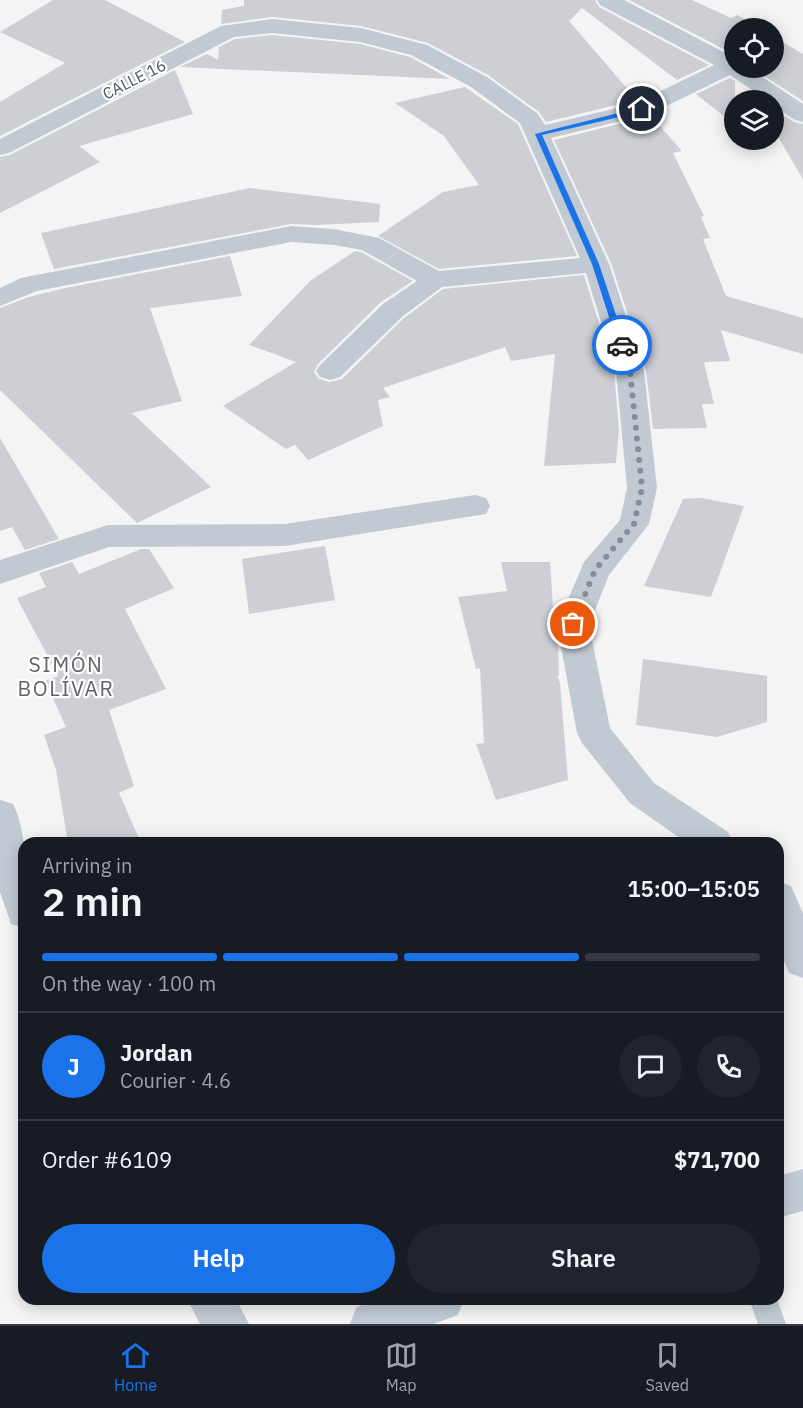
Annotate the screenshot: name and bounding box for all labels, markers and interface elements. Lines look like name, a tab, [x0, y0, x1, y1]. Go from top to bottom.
map controls	[724, 18, 784, 150]
button: locate	[724, 18, 784, 78]
street label: CALLE 16	[99, 55, 169, 103]
pin	[616, 83, 667, 134]
button: layers	[724, 90, 784, 150]
icon: home	[625, 92, 658, 125]
courier	[592, 315, 652, 375]
icon: car	[606, 329, 639, 362]
pin	[547, 598, 598, 649]
icon: bag	[556, 607, 589, 640]
district label: SIMÓN BOLÍVAR	[18, 650, 114, 702]
text: Arriving in	[42, 852, 132, 879]
text: 15:00–15:05	[627, 874, 760, 903]
text: 2 min	[42, 876, 143, 927]
text: On the way · 100 m	[42, 970, 216, 997]
button: chat	[619, 1035, 682, 1098]
button: phone	[697, 1035, 760, 1098]
text: Jordan	[120, 1038, 193, 1067]
text: J	[67, 1052, 80, 1081]
text: Courier · 4.6	[120, 1067, 231, 1094]
text: Order #6109	[42, 1145, 172, 1174]
text: $71,700	[674, 1145, 760, 1174]
button: Help	[42, 1224, 395, 1293]
button: Share	[407, 1224, 760, 1293]
tab: Home	[114, 1339, 157, 1395]
tab: Map	[385, 1339, 418, 1395]
tab: Saved	[646, 1339, 689, 1395]

